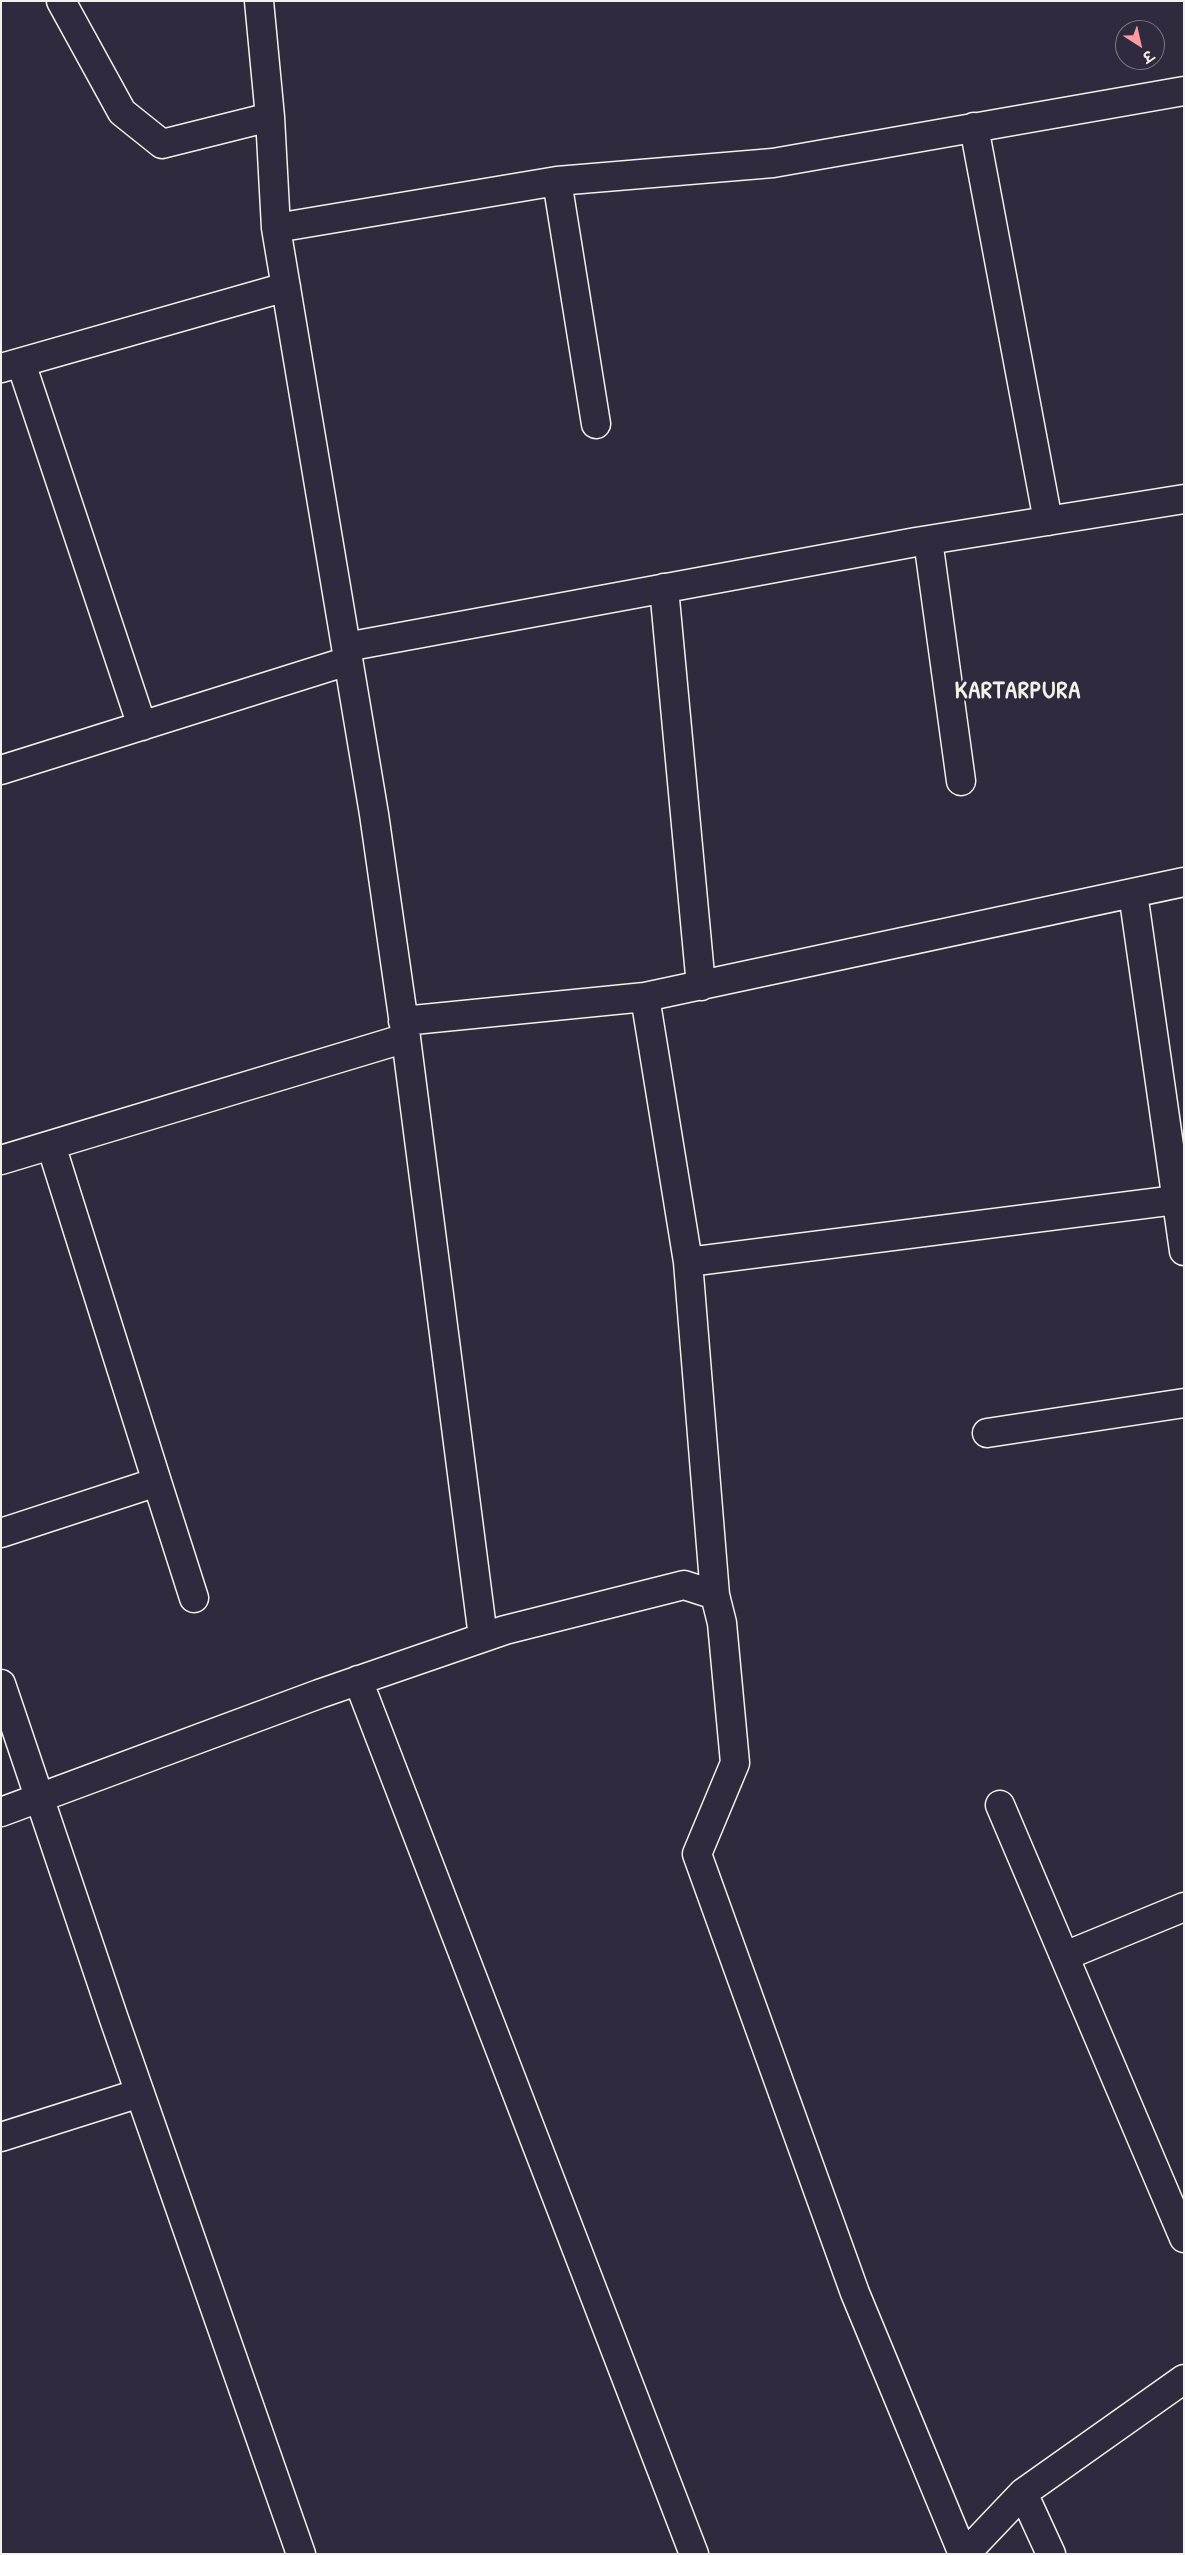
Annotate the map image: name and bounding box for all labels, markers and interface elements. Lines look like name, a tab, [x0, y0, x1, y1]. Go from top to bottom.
north arrow	[1115, 20, 1165, 70]
text: उ	[1139, 46, 1158, 67]
district label: KARTARPURA	[954, 678, 1082, 706]

